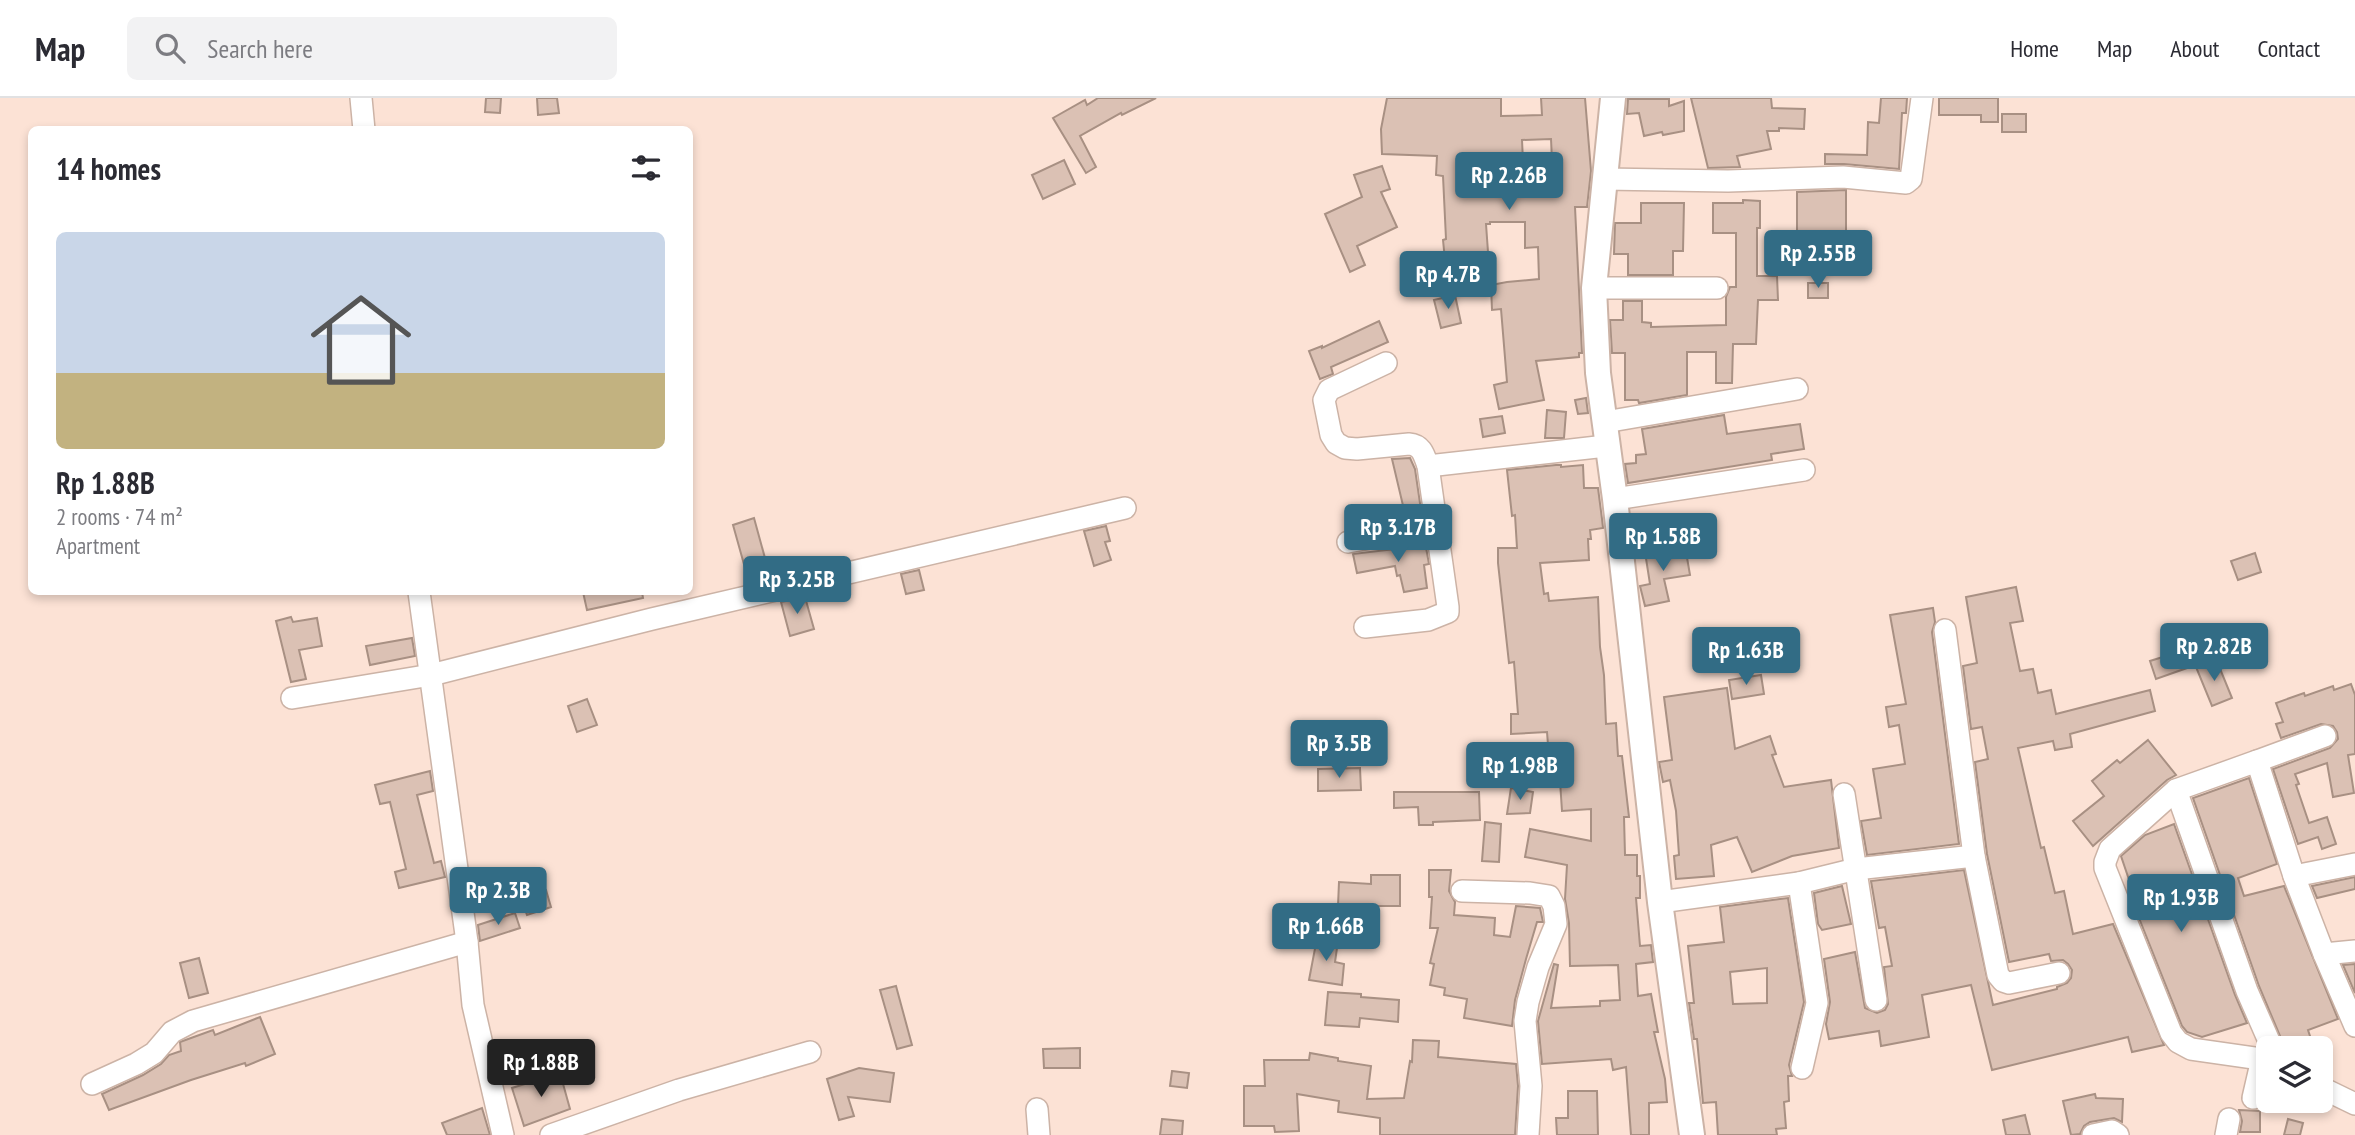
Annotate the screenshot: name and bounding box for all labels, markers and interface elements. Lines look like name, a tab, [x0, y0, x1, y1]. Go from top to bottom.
search box	[127, 17, 617, 80]
text: Map	[35, 27, 85, 70]
icon: search	[151, 29, 189, 67]
text: Search here	[207, 32, 313, 65]
text: Home	[2010, 33, 2059, 64]
text: Map	[2097, 33, 2132, 64]
text: About	[2170, 33, 2219, 64]
text: Contact	[2257, 33, 2320, 64]
text: 14 homes	[56, 149, 161, 188]
icon: filters	[627, 149, 665, 187]
pin: Rp 2.26B	[1437, 152, 1581, 212]
text: Rp 2.26B	[1471, 160, 1547, 189]
pin: Rp 2.55B	[1746, 230, 1890, 290]
text: Rp 2.55B	[1780, 238, 1856, 267]
pin: Rp 4.7B	[1383, 252, 1513, 311]
text: Rp 4.7B	[1416, 259, 1480, 288]
icon: home	[298, 277, 424, 403]
text: Rp 1.88B	[56, 463, 155, 502]
text: 2 rooms · 74 m²	[56, 502, 183, 531]
pin: Rp 3.17B	[1326, 504, 1470, 564]
text: Rp 3.17B	[1360, 512, 1436, 541]
pin: Rp 1.58B	[1591, 514, 1735, 573]
text: Rp 1.58B	[1625, 521, 1701, 550]
text: Apartment	[56, 531, 140, 560]
pin: Rp 3.25B	[725, 556, 869, 616]
text: Rp 3.25B	[759, 564, 835, 593]
pin: Rp 2.82B	[2142, 624, 2286, 683]
pin: Rp 1.63B	[1674, 628, 1818, 687]
text: Rp 2.82B	[2176, 631, 2252, 660]
text: Rp 1.63B	[1708, 635, 1784, 664]
pin: Rp 3.5B	[1274, 720, 1404, 780]
text: Rp 3.5B	[1307, 728, 1371, 757]
pin: Rp 1.98B	[1448, 742, 1592, 802]
text: Rp 1.98B	[1482, 750, 1558, 779]
pin: Rp 2.3B	[433, 868, 563, 927]
pin: Rp 1.93B	[2109, 874, 2253, 934]
text: Rp 2.3B	[466, 875, 530, 904]
text: Rp 1.93B	[2143, 882, 2219, 911]
pin: Rp 1.66B	[1254, 904, 1398, 963]
text: Rp 1.66B	[1288, 911, 1364, 940]
map controls	[2256, 1036, 2333, 1113]
button: layers	[2256, 1036, 2333, 1113]
pin: Rp 1.88B	[469, 1040, 613, 1099]
text: Rp 1.88B	[503, 1047, 579, 1076]

